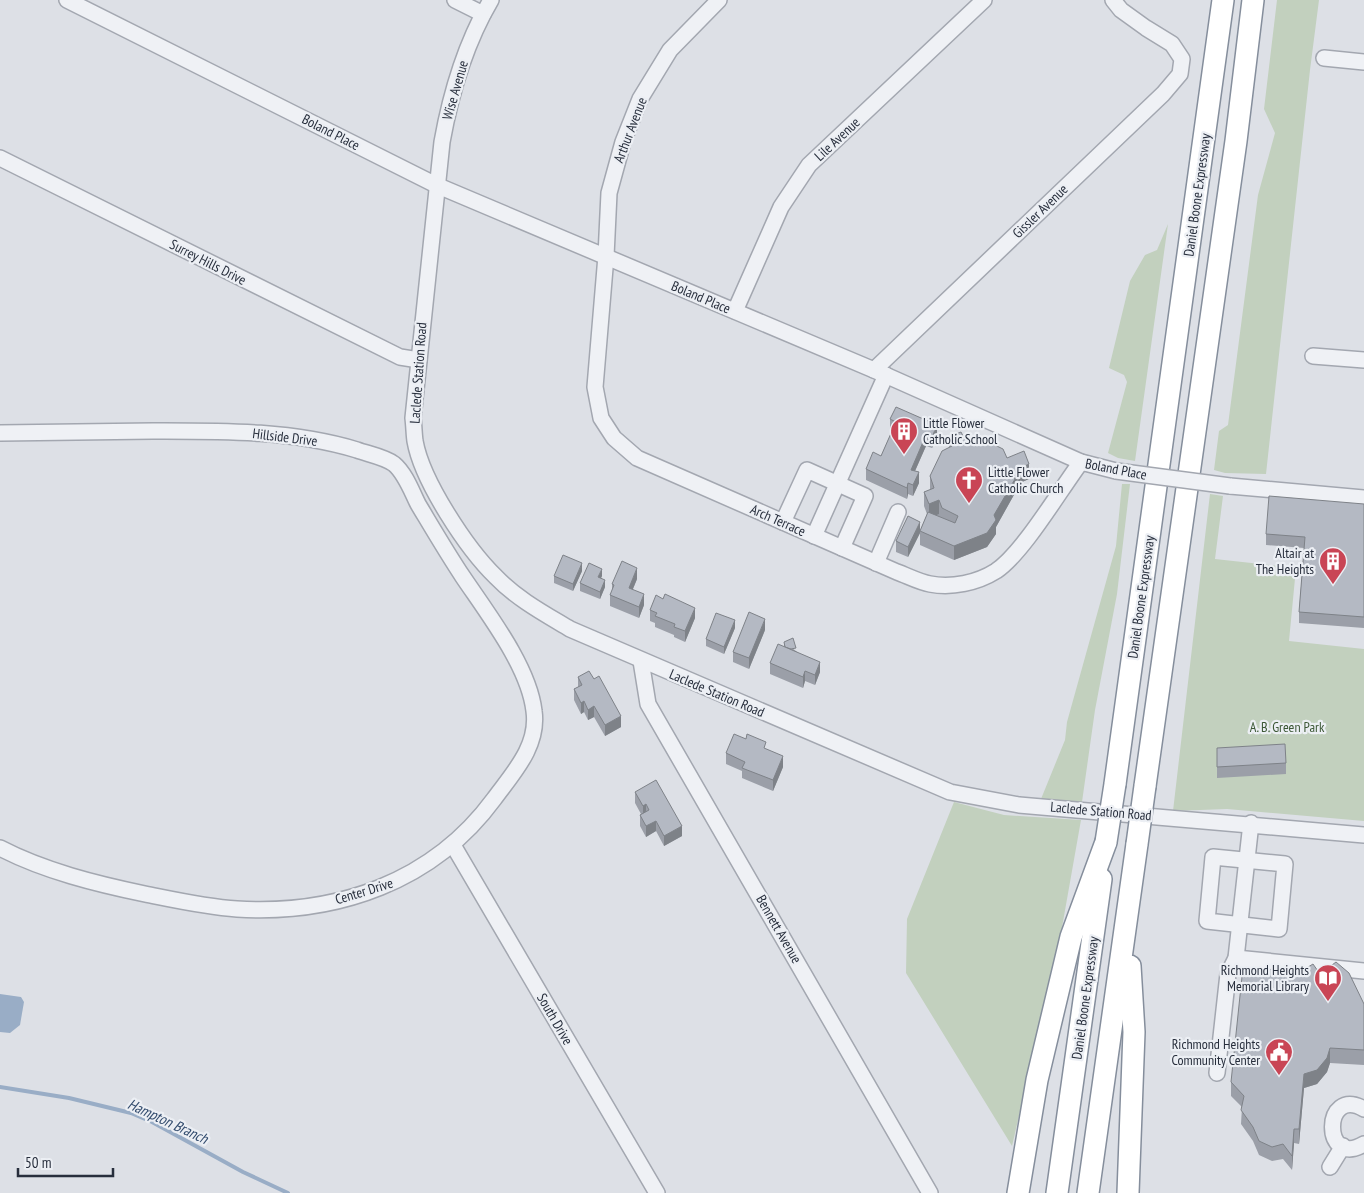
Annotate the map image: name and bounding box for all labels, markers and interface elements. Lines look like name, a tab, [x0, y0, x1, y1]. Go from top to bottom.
street label: Wise Avenue	[438, 58, 472, 122]
street label: Arthur Avenue	[609, 95, 651, 165]
street label: Boland Place	[299, 110, 363, 154]
street label: Lile Avenue	[810, 113, 864, 165]
street label: Daniel Boone Expressway	[1179, 132, 1215, 258]
street label: Gissler Avenue	[1008, 180, 1072, 242]
street label: Surrey Hills Drive	[167, 235, 249, 289]
street label: Boland Place	[669, 277, 733, 318]
street label: Laclede Station Road	[405, 322, 431, 424]
place label: Little Flower Catholic School	[923, 414, 998, 448]
building icon: Little Flower Catholic School	[889, 416, 919, 455]
street label: Hillside Drive	[252, 424, 319, 450]
street label: Boland Place	[1084, 454, 1149, 484]
place label: Little Flower Catholic Church	[988, 463, 1064, 497]
church icon: Little Flower Catholic Church	[954, 465, 984, 504]
street label: Arch Terrace	[748, 500, 809, 540]
street label: Daniel Boone Expressway	[1123, 534, 1159, 660]
place label: Altair at The Heights	[1256, 544, 1314, 578]
building icon: Altair at The Heights	[1318, 546, 1348, 585]
street label: Laclede Station Road	[667, 665, 767, 721]
park label: A. B. Green Park	[1250, 718, 1325, 736]
street label: Laclede Station Road	[1050, 798, 1152, 824]
street label: Center Drive	[333, 874, 395, 908]
street label: Bennett Avenue	[752, 892, 806, 967]
street label: Daniel Boone Expressway	[1067, 935, 1103, 1061]
place label: Richmond Heights Memorial Library	[1221, 961, 1310, 995]
library icon: Richmond Heights Memorial Library	[1313, 963, 1343, 1002]
street label: South Drive	[533, 990, 577, 1048]
place label: Richmond Heights Community Center	[1172, 1035, 1260, 1069]
public building icon: Richmond Heights Community Center	[1264, 1037, 1294, 1076]
water label: Hampton Branch	[125, 1094, 212, 1148]
scale bar	[18, 1146, 112, 1178]
text: 50 m	[25, 1153, 51, 1172]

